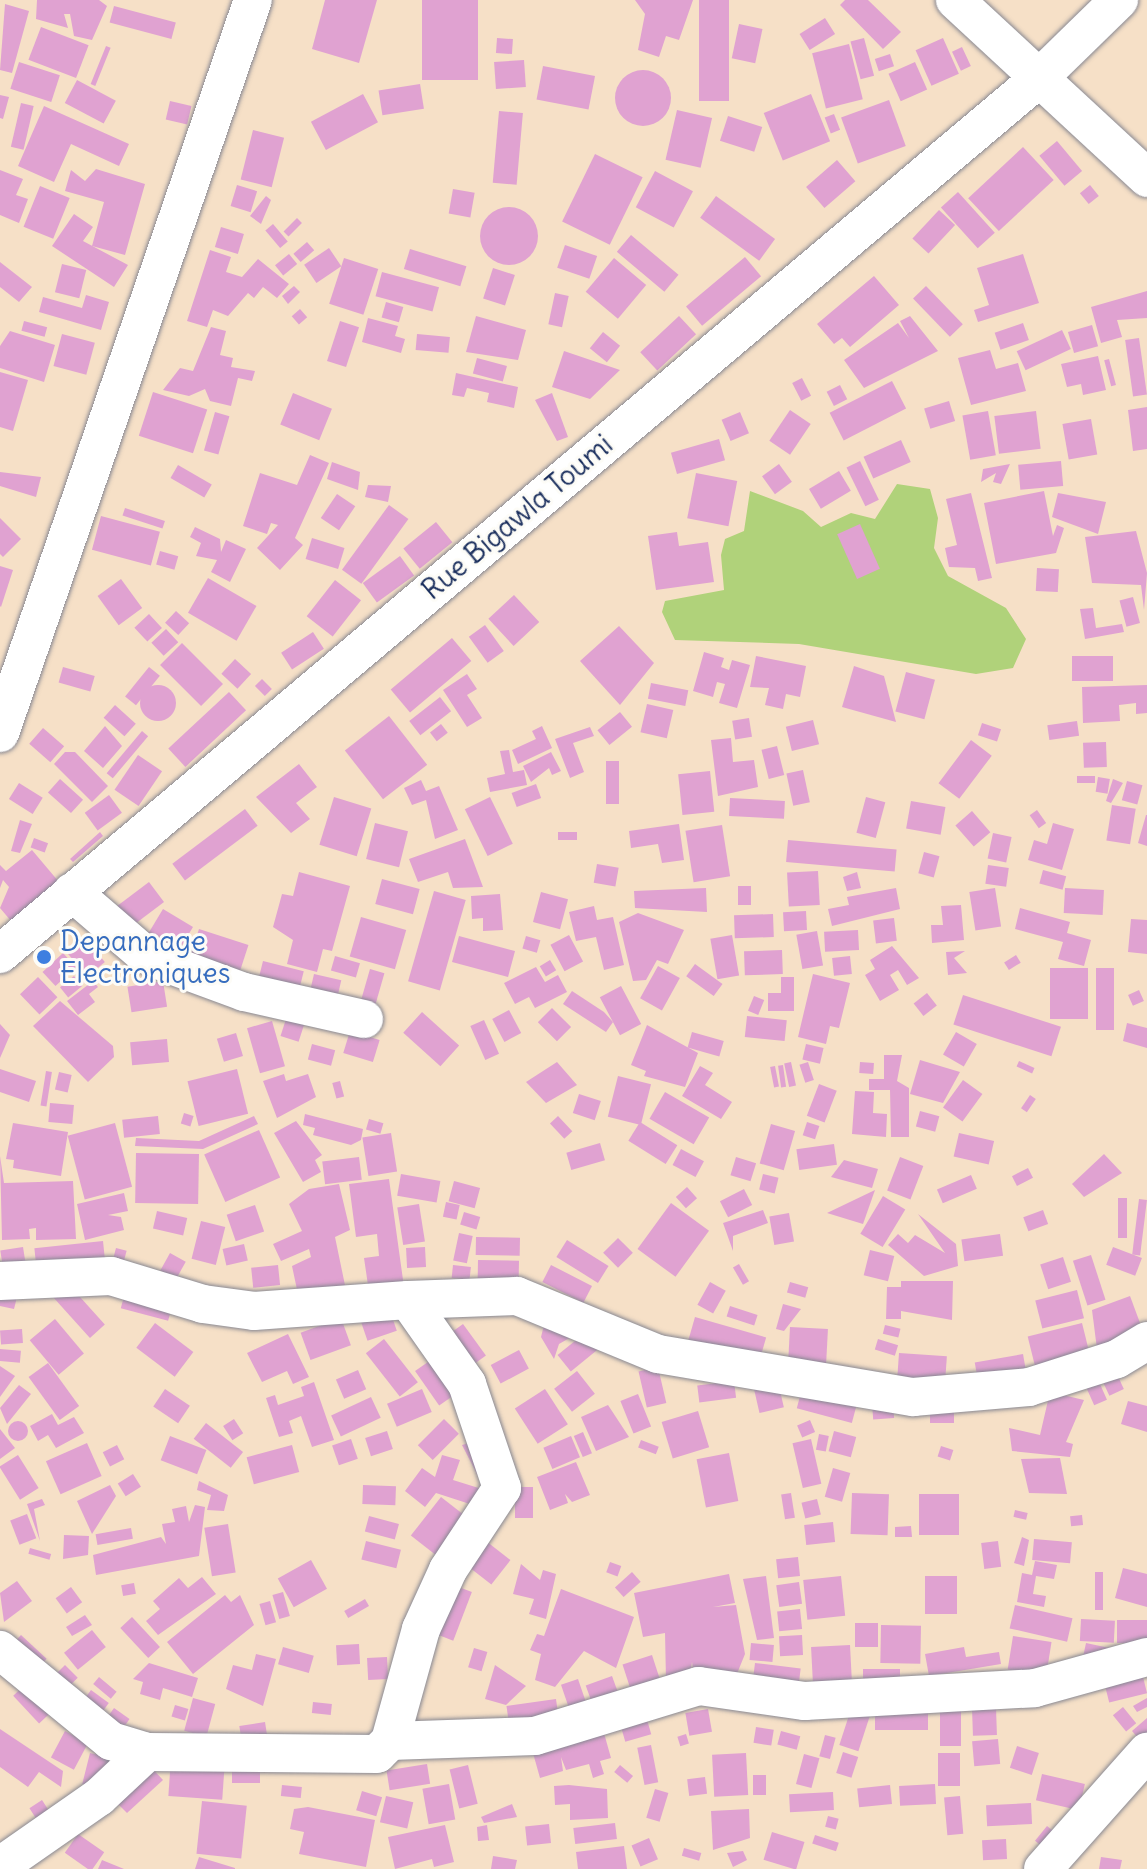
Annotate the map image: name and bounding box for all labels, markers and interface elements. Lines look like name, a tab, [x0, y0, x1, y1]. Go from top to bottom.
street label: Rue Bigawla Toumi	[415, 427, 619, 607]
place label: Depannage Electroniques	[60, 924, 230, 990]
marker: Depannage Electroniques	[35, 948, 53, 966]

